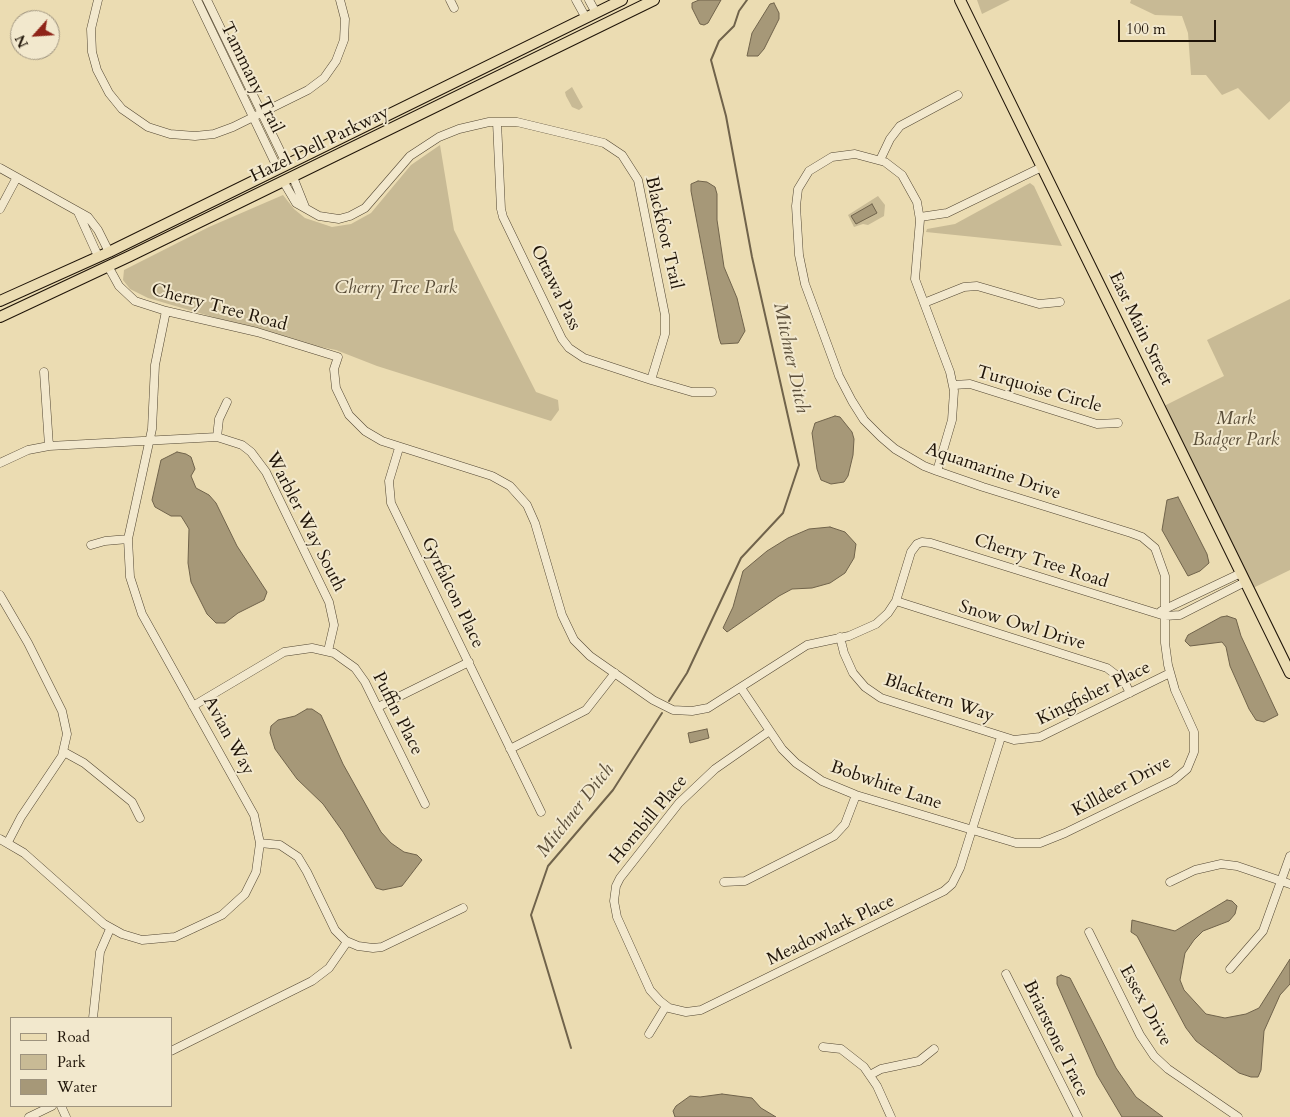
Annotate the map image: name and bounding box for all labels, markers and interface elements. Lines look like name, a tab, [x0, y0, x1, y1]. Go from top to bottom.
north arrow	[10, 10, 60, 60]
scale bar	[1120, 10, 1218, 42]
street label: Tammany Trail	[215, 19, 287, 137]
text: 100 m	[1126, 19, 1166, 39]
text: N	[11, 32, 33, 51]
street label: Hazel Dell Parkway	[247, 102, 393, 188]
street label: Blackfoot Trail	[640, 175, 686, 291]
street label: Ottawa Pass	[525, 242, 585, 334]
street label: East Main Street	[1103, 269, 1177, 389]
park label: Cherry Tree Park	[334, 278, 458, 300]
street label: Cherry Tree Road	[149, 279, 289, 337]
water label: Mitchner Ditch	[767, 301, 813, 415]
street label: Turquoise Circle	[974, 362, 1104, 418]
park label: Mark Badger Park	[1193, 409, 1279, 452]
street label: Aquamarine Drive	[923, 439, 1063, 505]
street label: Warbler Way South	[260, 448, 350, 596]
street label: Cherry Tree Road	[971, 530, 1111, 594]
street label: Gyrfalcon Place	[416, 534, 488, 652]
street label: Snow Owl Drive	[956, 596, 1088, 656]
street label: Kingfisher Place	[1034, 657, 1154, 731]
street label: Puffin Place	[367, 669, 427, 759]
street label: Blacktern Way	[881, 670, 997, 728]
street label: Avian Way	[197, 693, 259, 779]
street label: Killdeer Drive	[1069, 752, 1175, 822]
street label: Bobwhite Lane	[827, 757, 945, 815]
water label: Mitchner Ditch	[532, 760, 620, 862]
street label: Hornbill Place	[605, 771, 693, 869]
street label: Meadowlark Place	[764, 891, 898, 971]
street label: Essex Drive	[1114, 962, 1176, 1050]
street label: Briarstone Trace	[1017, 977, 1093, 1101]
legend	[10, 1017, 172, 1107]
text: Road	[57, 1027, 90, 1047]
text: Park	[57, 1052, 86, 1072]
text: Water	[57, 1077, 97, 1097]

